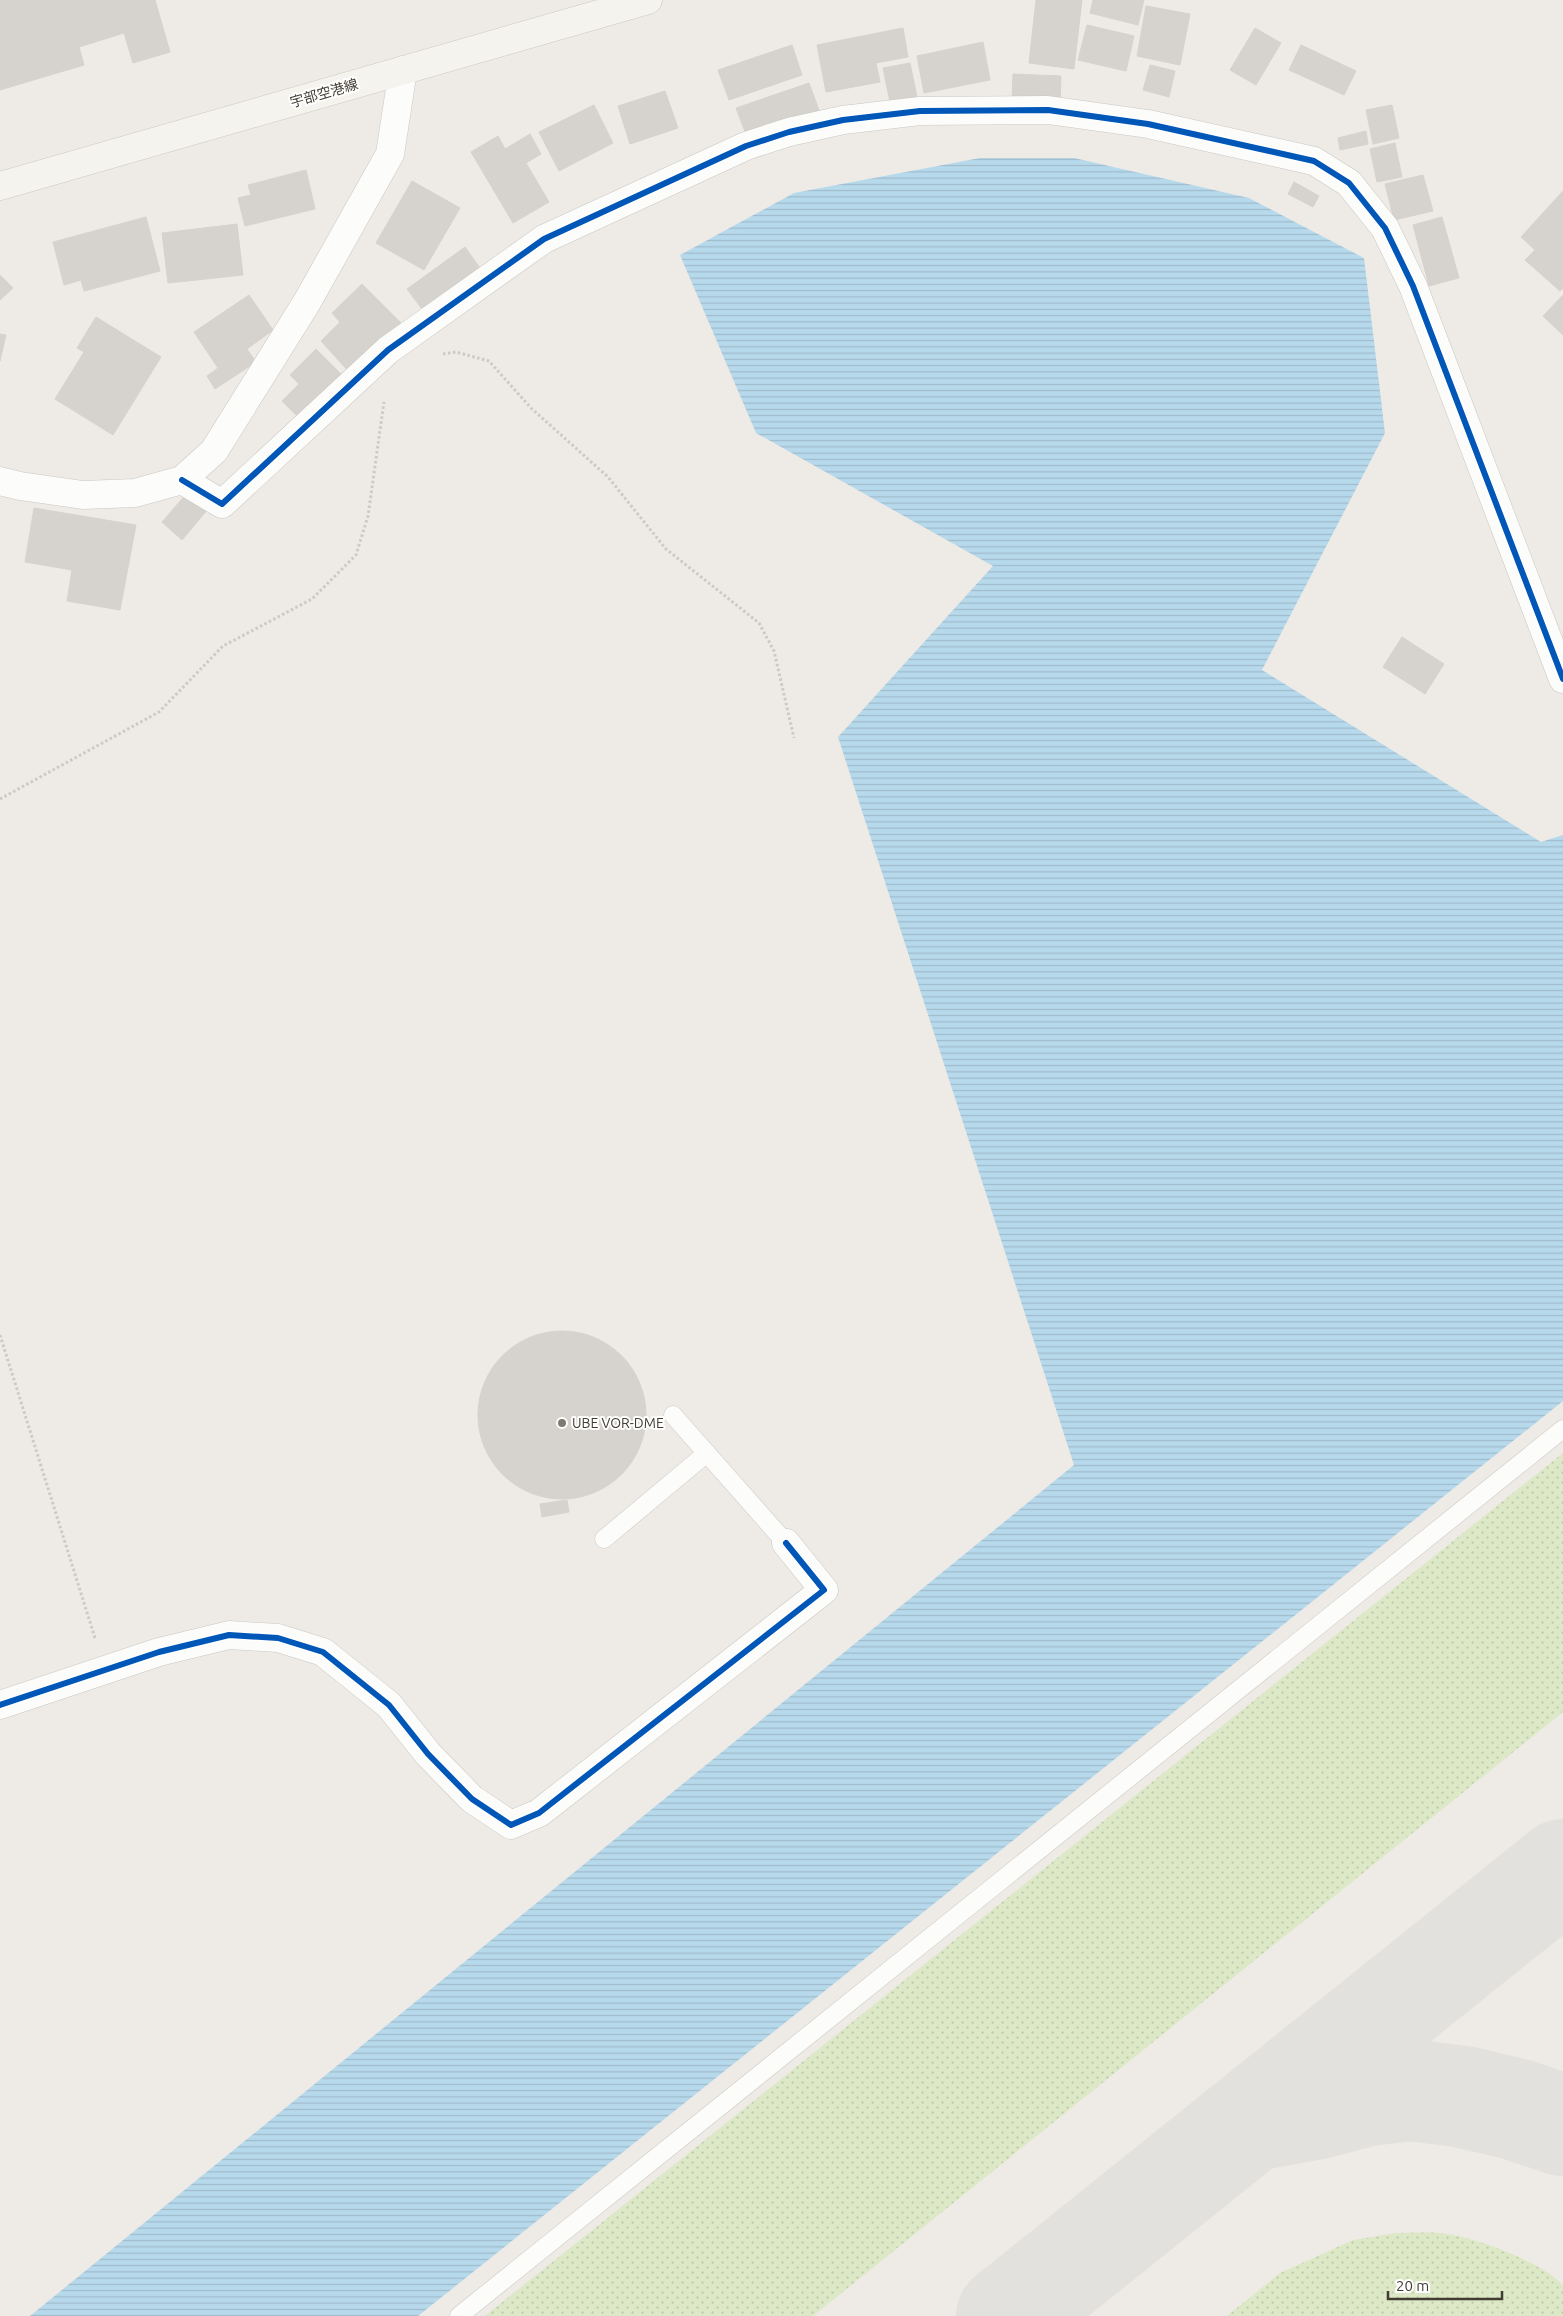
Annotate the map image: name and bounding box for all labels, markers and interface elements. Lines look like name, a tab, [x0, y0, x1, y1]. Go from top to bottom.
street label: 宇部空港線	[288, 76, 360, 110]
place label: UBE VOR-DME	[572, 1415, 664, 1431]
marker: UBE VOR-DME	[556, 1417, 568, 1429]
scale bar	[1388, 2268, 1502, 2300]
text: 20 m	[1396, 2277, 1429, 2294]

